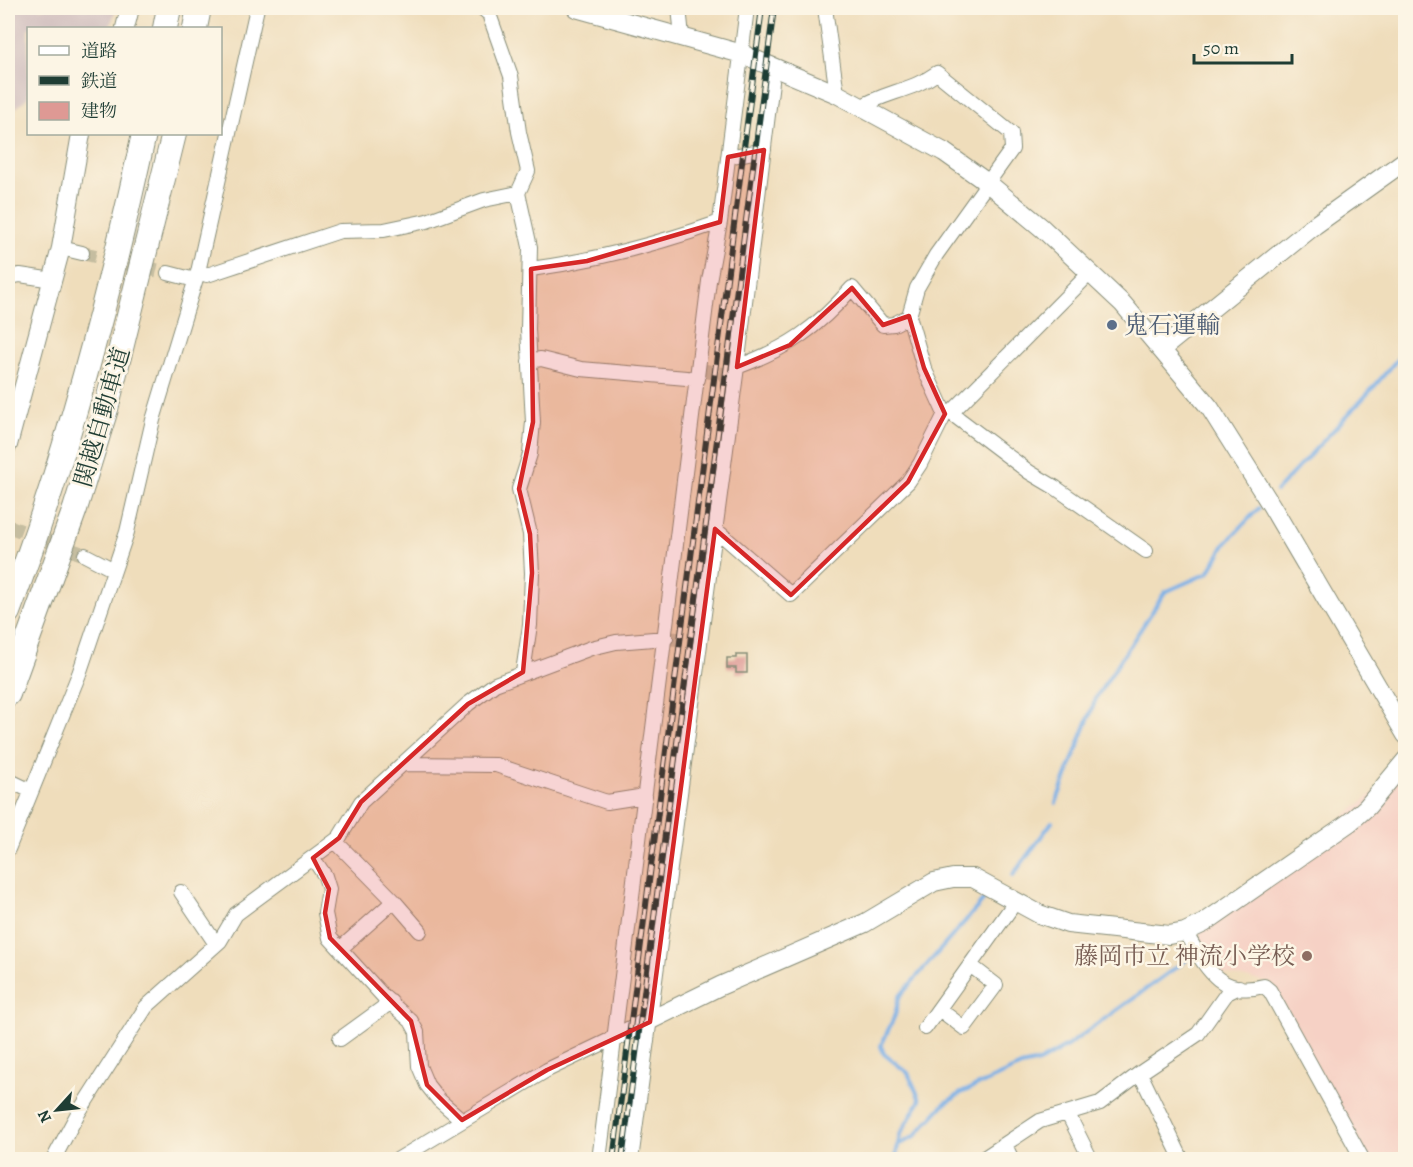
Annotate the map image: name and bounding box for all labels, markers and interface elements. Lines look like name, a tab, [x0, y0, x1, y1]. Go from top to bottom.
legend	[27, 27, 222, 135]
scale bar	[1194, 27, 1292, 65]
text: 50 m	[1203, 36, 1239, 60]
text: 道路	[81, 39, 117, 63]
text: 鉄道	[81, 69, 117, 93]
text: 建物	[81, 99, 117, 123]
place label: 鬼石運輸	[1124, 309, 1220, 341]
marker: 鬼石運輸	[1105, 318, 1119, 332]
street label: 関越自動車道	[67, 343, 137, 491]
place label: 藤岡市立 神流小学校	[1074, 940, 1295, 972]
marker: 藤岡市立 神流小学校	[1300, 949, 1314, 963]
north arrow	[27, 1080, 87, 1140]
text: N	[32, 1106, 57, 1127]

